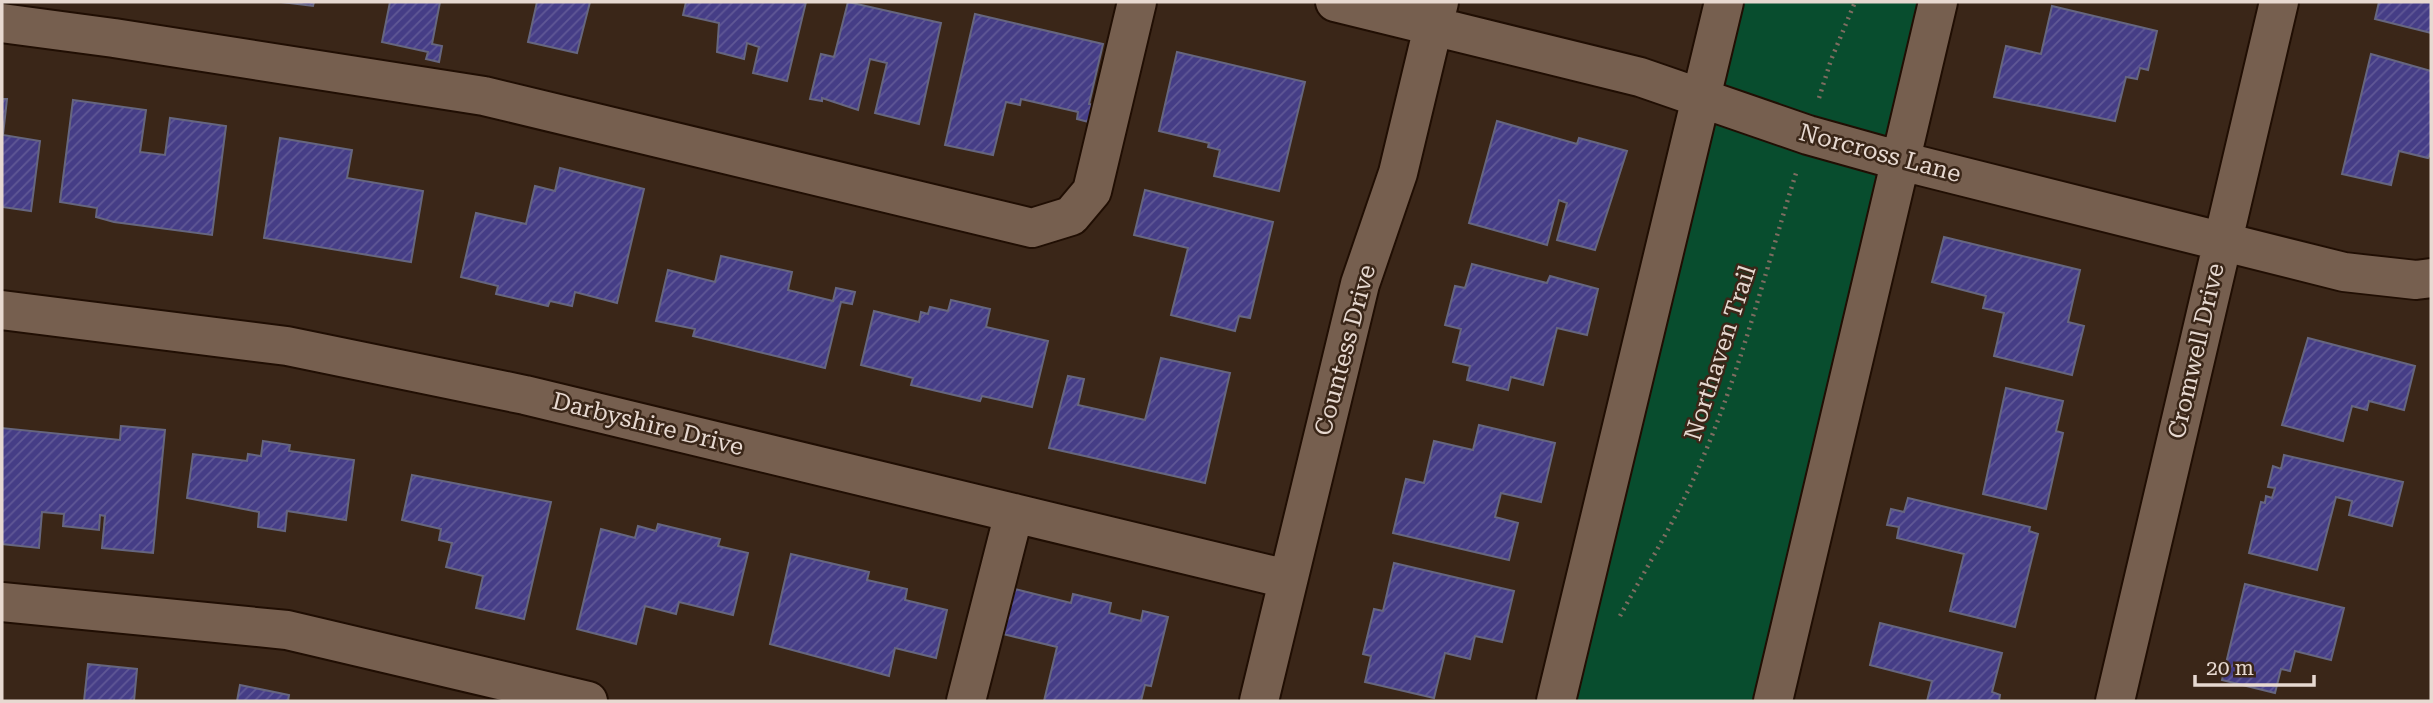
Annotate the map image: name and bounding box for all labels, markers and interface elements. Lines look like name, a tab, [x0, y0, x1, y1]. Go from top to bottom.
street label: Norcross Lane	[1796, 118, 1964, 188]
street label: Countess Drive	[1309, 261, 1381, 439]
street label: Cromwell Drive	[2162, 261, 2230, 441]
street label: Northaven Trail	[1678, 262, 1762, 444]
street label: Darbyshire Drive	[549, 387, 747, 461]
scale bar	[2195, 644, 2314, 688]
text: 20 m	[2206, 656, 2254, 680]

